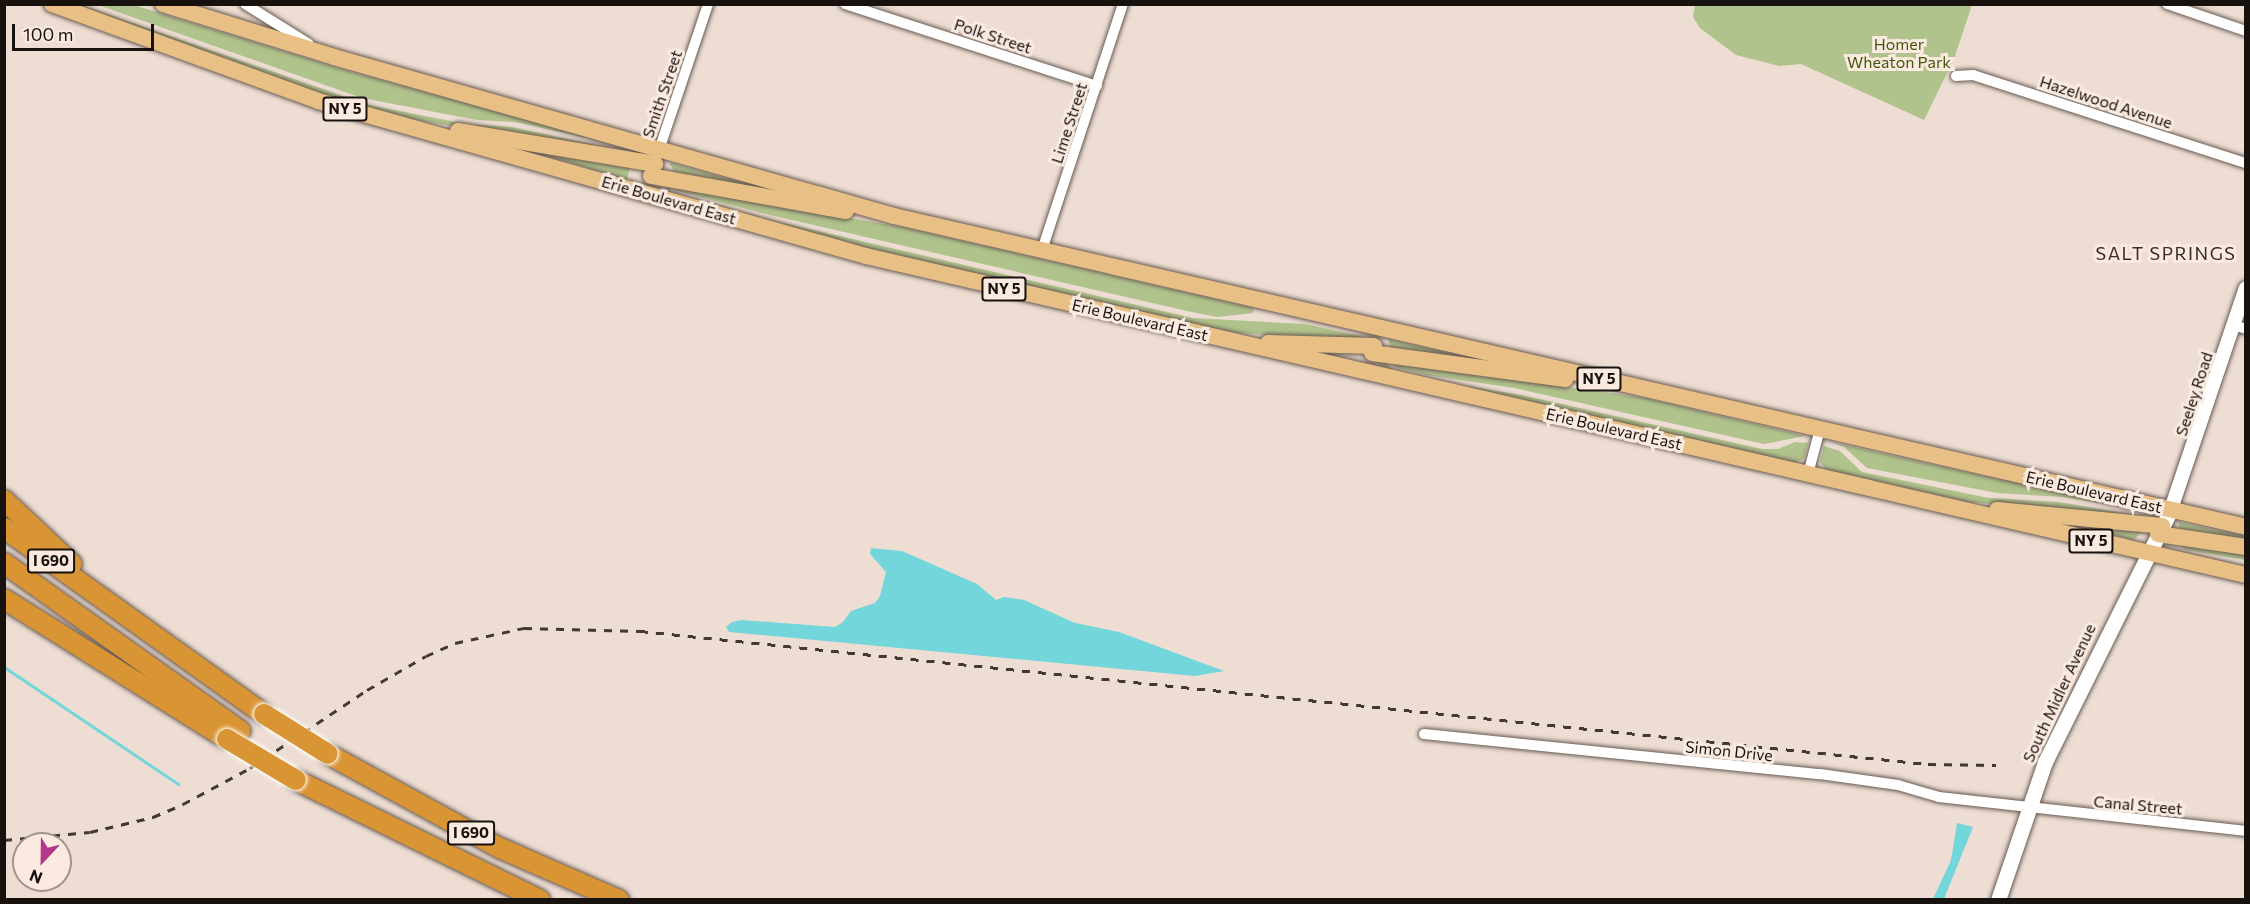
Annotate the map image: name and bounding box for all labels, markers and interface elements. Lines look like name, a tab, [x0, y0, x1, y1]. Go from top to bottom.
scale bar	[15, 12, 158, 50]
street label: Polk Street	[952, 14, 1034, 58]
text: 100 m	[23, 23, 73, 45]
park label: Homer Wheaton Park	[1847, 34, 1951, 72]
street label: Smith Street	[638, 48, 686, 140]
street label: Hazelwood Avenue	[2037, 72, 2175, 132]
street label: Lime Street	[1047, 80, 1091, 166]
road number: NY 5	[321, 97, 369, 121]
street label: Erie Boulevard East	[599, 172, 739, 228]
district label: SALT SPRINGS	[2096, 242, 2236, 264]
road number: NY 5	[980, 277, 1028, 301]
street label: Erie Boulevard East	[1070, 295, 1210, 345]
street label: Seeley Road	[2171, 350, 2217, 438]
road number: NY 5	[1575, 367, 1623, 391]
street label: Erie Boulevard East	[1544, 404, 1684, 454]
street label: Erie Boulevard East	[2024, 467, 2164, 517]
road number: NY 5	[2067, 529, 2115, 553]
road number: I 690	[27, 549, 75, 573]
street label: South Midler Avenue	[2018, 621, 2100, 765]
street label: Simon Drive	[1684, 737, 1774, 765]
street label: Canal Street	[2093, 792, 2183, 818]
road number: I 690	[447, 821, 495, 845]
north arrow	[12, 832, 72, 892]
text: N	[27, 866, 45, 888]

